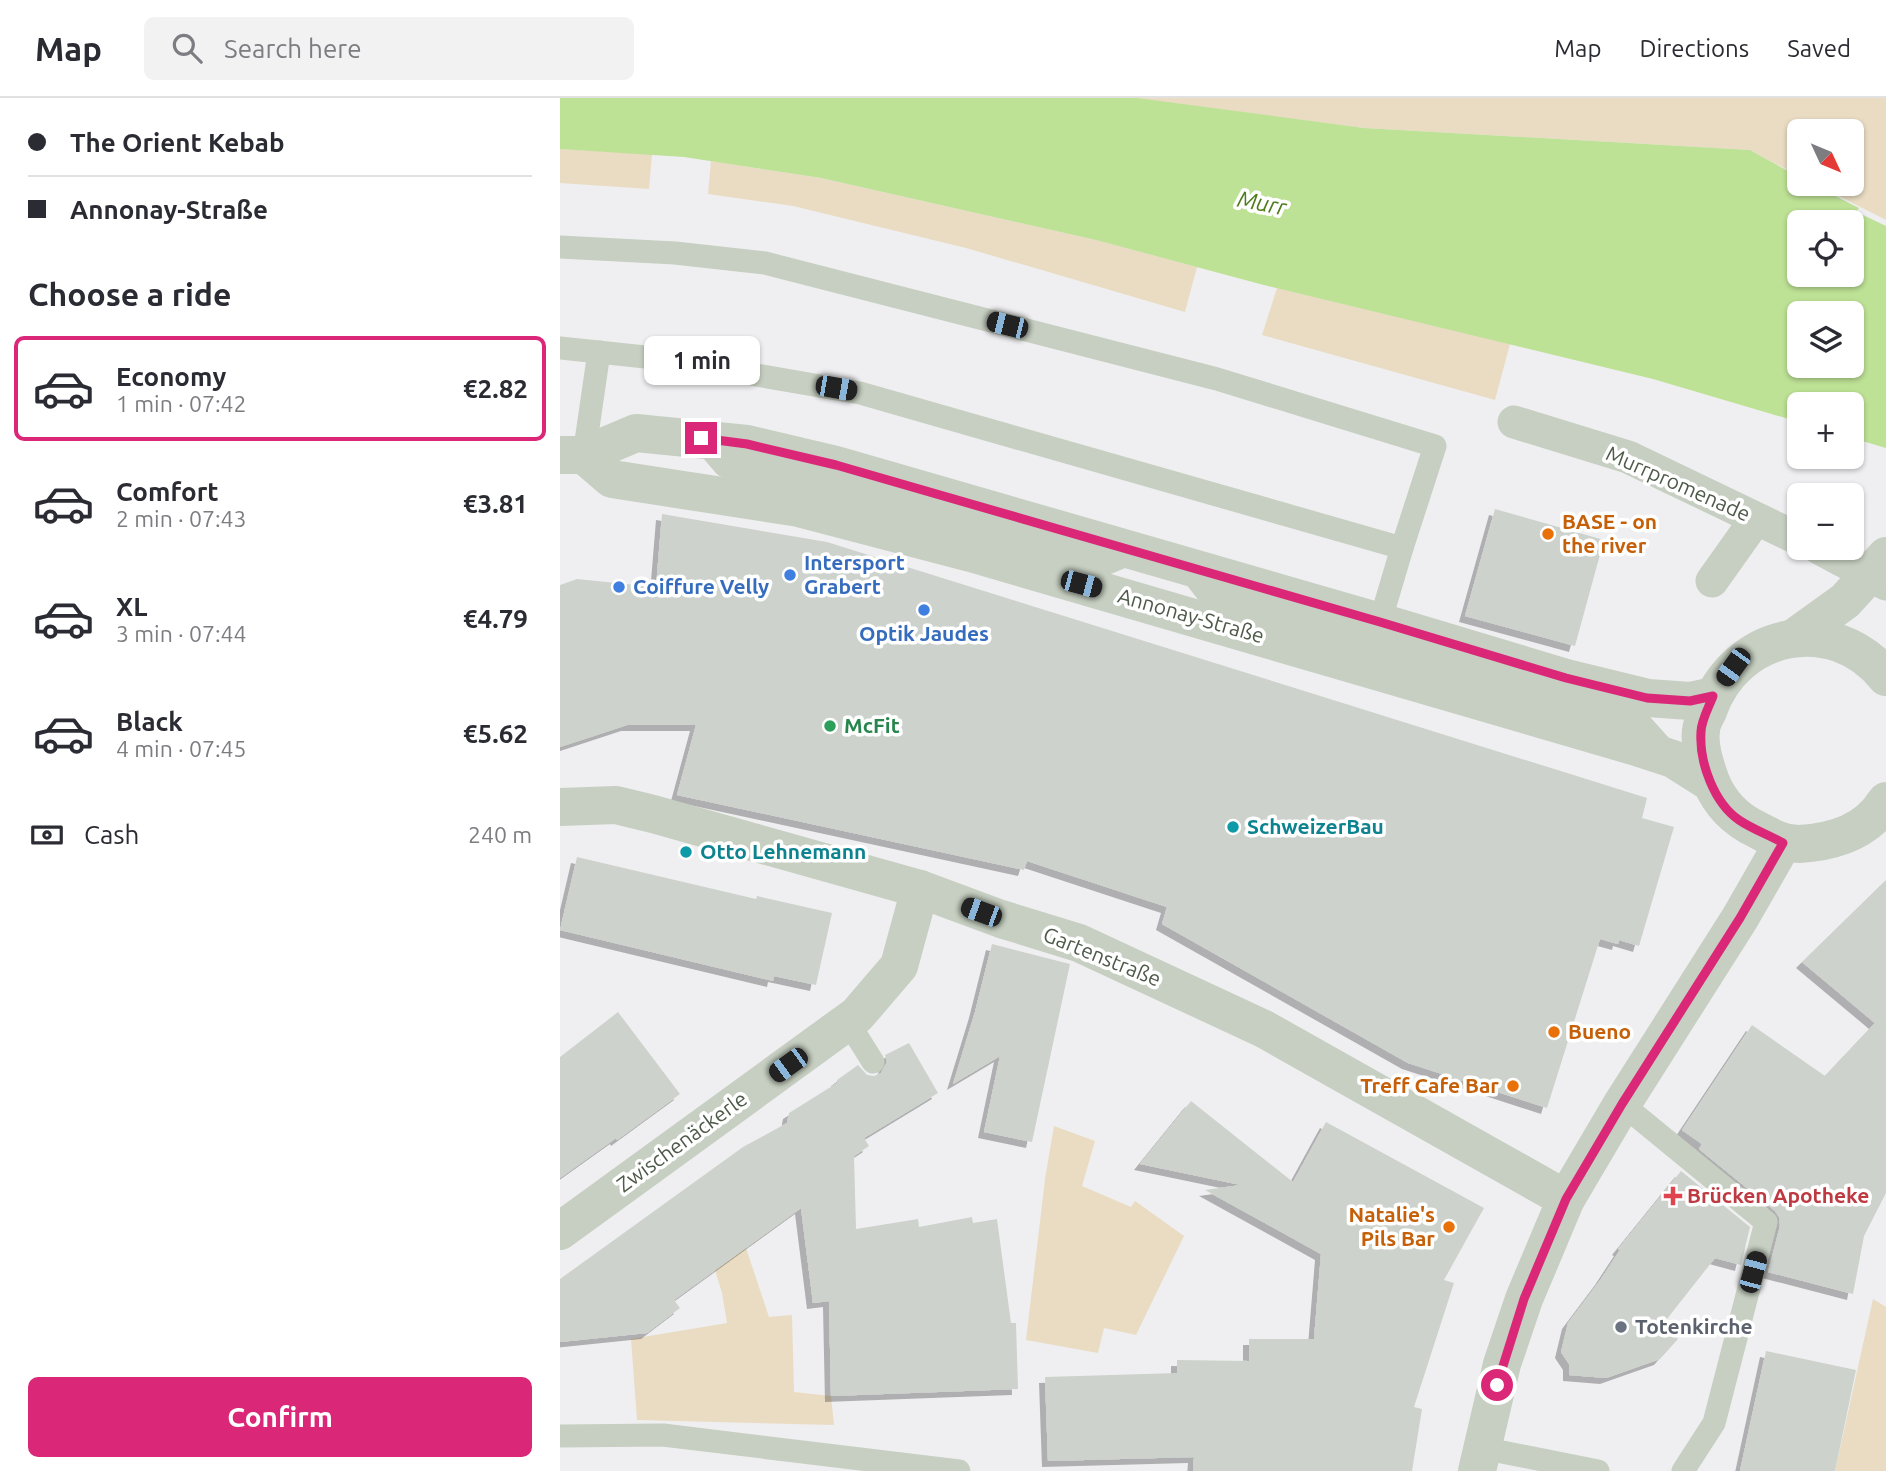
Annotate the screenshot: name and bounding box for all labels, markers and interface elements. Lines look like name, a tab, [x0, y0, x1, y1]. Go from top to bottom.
search box	[144, 17, 634, 80]
icon: search	[168, 29, 206, 67]
text: Map	[35, 30, 102, 67]
text: Search here	[224, 34, 362, 63]
text: Map	[1554, 35, 1601, 62]
text: Directions	[1639, 35, 1749, 62]
text: Saved	[1787, 35, 1851, 62]
north arrow	[1787, 119, 1864, 196]
map controls	[1787, 119, 1864, 560]
text: The Orient Kebab	[70, 128, 285, 157]
water label: Murr	[1235, 186, 1290, 220]
text: Annonay-Straße	[70, 195, 268, 224]
button: locate	[1787, 210, 1864, 287]
text: Choose a ride	[28, 276, 231, 312]
button: layers	[1787, 301, 1864, 378]
car	[985, 310, 1030, 340]
callout: 1 min	[643, 336, 759, 386]
text: 1 min	[673, 348, 731, 373]
icon: car	[32, 357, 95, 420]
text: Economy	[116, 362, 226, 391]
text: €2.82	[463, 374, 528, 403]
car	[814, 374, 859, 402]
text: 1 min · 07:42	[116, 391, 247, 416]
button: +	[1787, 392, 1864, 469]
route end	[685, 422, 717, 454]
street label: Murrpromenade	[1603, 441, 1754, 526]
icon: car	[32, 472, 95, 535]
text: Comfort	[116, 477, 219, 506]
button: −	[1787, 483, 1864, 560]
text: €3.81	[463, 489, 528, 518]
text: 2 min · 07:43	[116, 506, 247, 531]
place label: BASE - on the river	[1562, 509, 1657, 557]
marker: BASE - on the river	[1540, 526, 1556, 542]
place label: Intersport Grabert	[804, 550, 905, 598]
marker: Intersport Grabert	[782, 567, 798, 583]
car	[1058, 568, 1105, 600]
place label: Coiffure Velly	[633, 574, 769, 598]
marker: Coiffure Velly	[611, 579, 627, 595]
street label: Annonay-Straße	[1115, 583, 1267, 647]
icon: car	[32, 587, 95, 650]
text: XL	[116, 592, 147, 621]
marker: Optik Jaudes	[916, 602, 932, 618]
text: €4.79	[463, 604, 528, 633]
text: 3 min · 07:44	[116, 621, 247, 646]
place label: Optik Jaudes	[859, 621, 989, 645]
car	[1713, 644, 1754, 690]
icon: car	[32, 702, 95, 765]
text: Black	[116, 707, 183, 736]
place label: McFit	[844, 713, 900, 737]
marker: McFit	[822, 718, 838, 734]
text: €5.62	[463, 719, 528, 748]
text: 4 min · 07:45	[116, 736, 247, 761]
place label: SchweizerBau	[1247, 814, 1384, 838]
icon: cash	[28, 816, 66, 854]
marker: SchweizerBau	[1225, 819, 1241, 835]
text: Cash	[84, 820, 139, 849]
text: 240 m	[468, 822, 532, 847]
place label: Otto Lehnemann	[700, 839, 866, 863]
marker: Otto Lehnemann	[678, 844, 694, 860]
car	[958, 895, 1005, 929]
street label: Gartenstraße	[1040, 922, 1165, 991]
place label: Bueno	[1568, 1019, 1631, 1043]
marker: Bueno	[1546, 1024, 1562, 1040]
car	[765, 1044, 812, 1086]
place label: Treff Cafe Bar	[1360, 1073, 1499, 1097]
marker: Treff Cafe Bar	[1505, 1078, 1521, 1094]
street label: Zwischenäckerle	[612, 1086, 751, 1196]
place label: Brücken Apotheke	[1687, 1183, 1869, 1207]
marker: Brücken Apotheke	[1665, 1188, 1681, 1204]
place label: Natalie's Pils Bar	[1348, 1202, 1435, 1250]
marker: Natalie's Pils Bar	[1441, 1219, 1457, 1235]
car	[1738, 1249, 1769, 1295]
place label: Totenkirche	[1635, 1314, 1753, 1338]
marker: Totenkirche	[1613, 1319, 1629, 1335]
route start	[1481, 1369, 1513, 1401]
button: Confirm	[28, 1377, 532, 1457]

